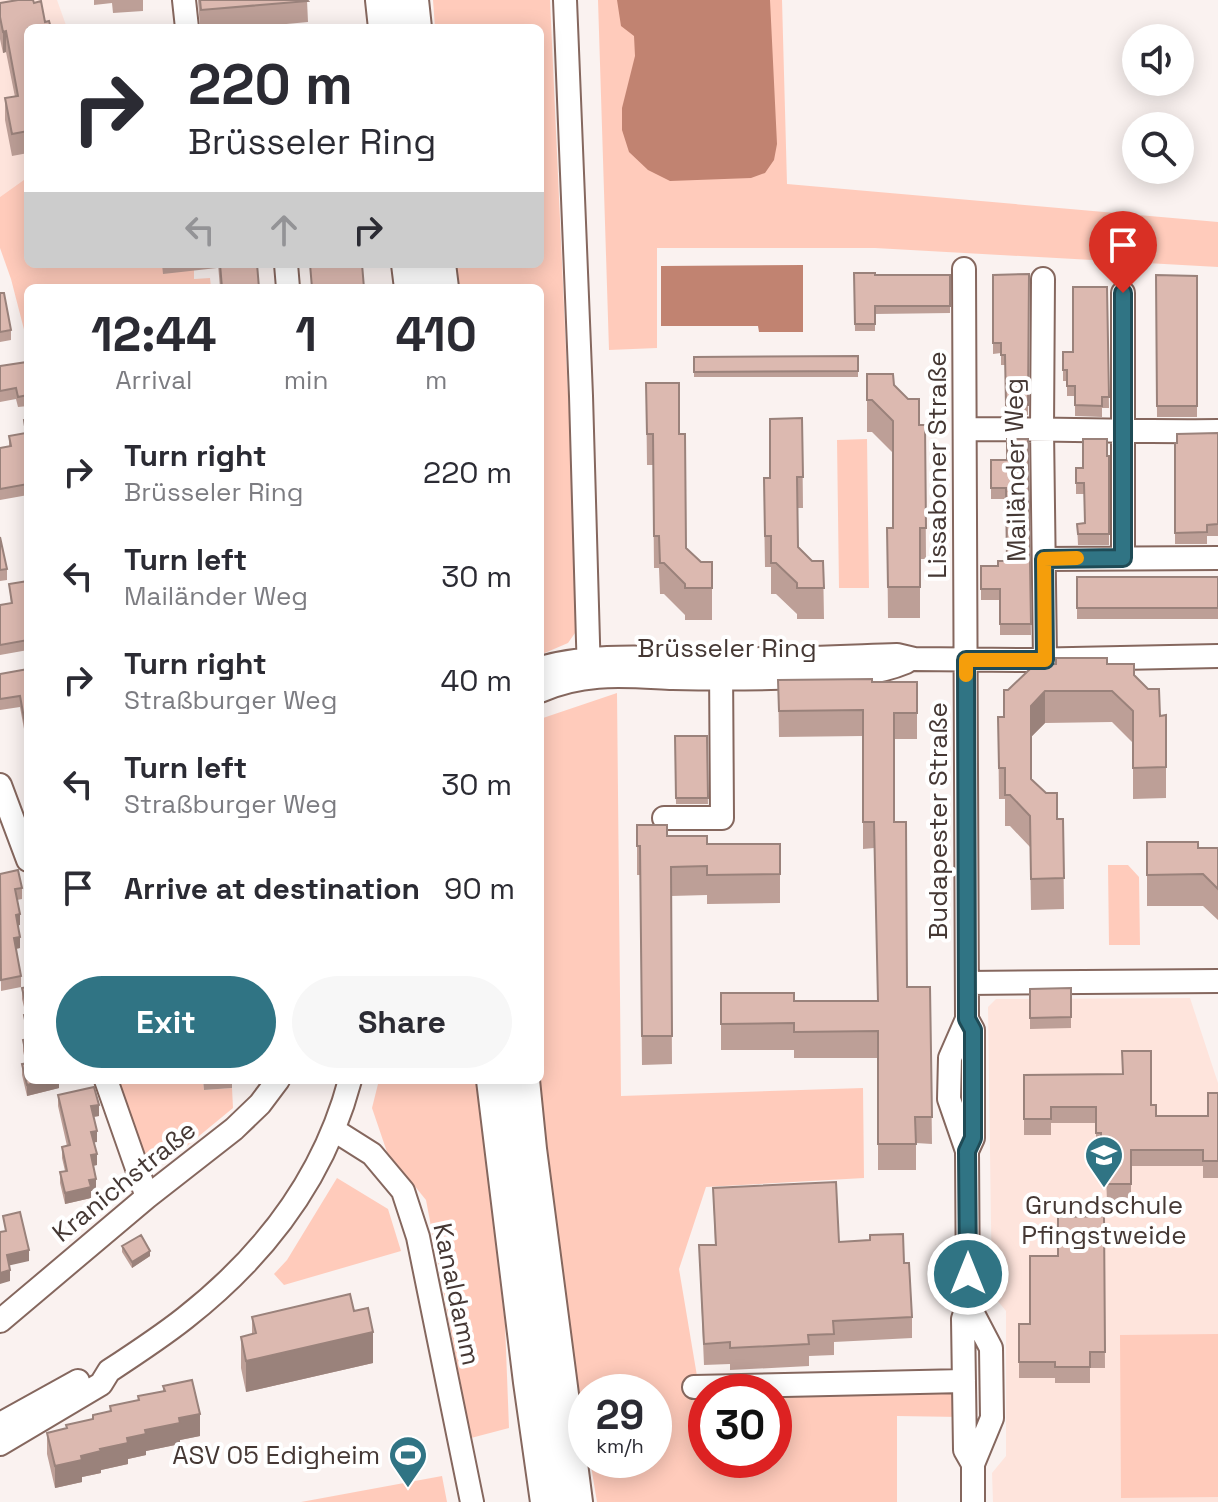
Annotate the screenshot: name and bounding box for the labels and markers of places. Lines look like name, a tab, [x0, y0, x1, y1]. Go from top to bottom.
pin	[1089, 211, 1157, 293]
school or university icon: Grundschule Pfingstweide	[1083, 1134, 1125, 1189]
place label: Grundschule Pfingstweide	[1021, 1188, 1187, 1252]
sports icon: ASV 05 Edigheim	[387, 1434, 429, 1489]
place label: ASV 05 Edigheim	[172, 1438, 380, 1472]

